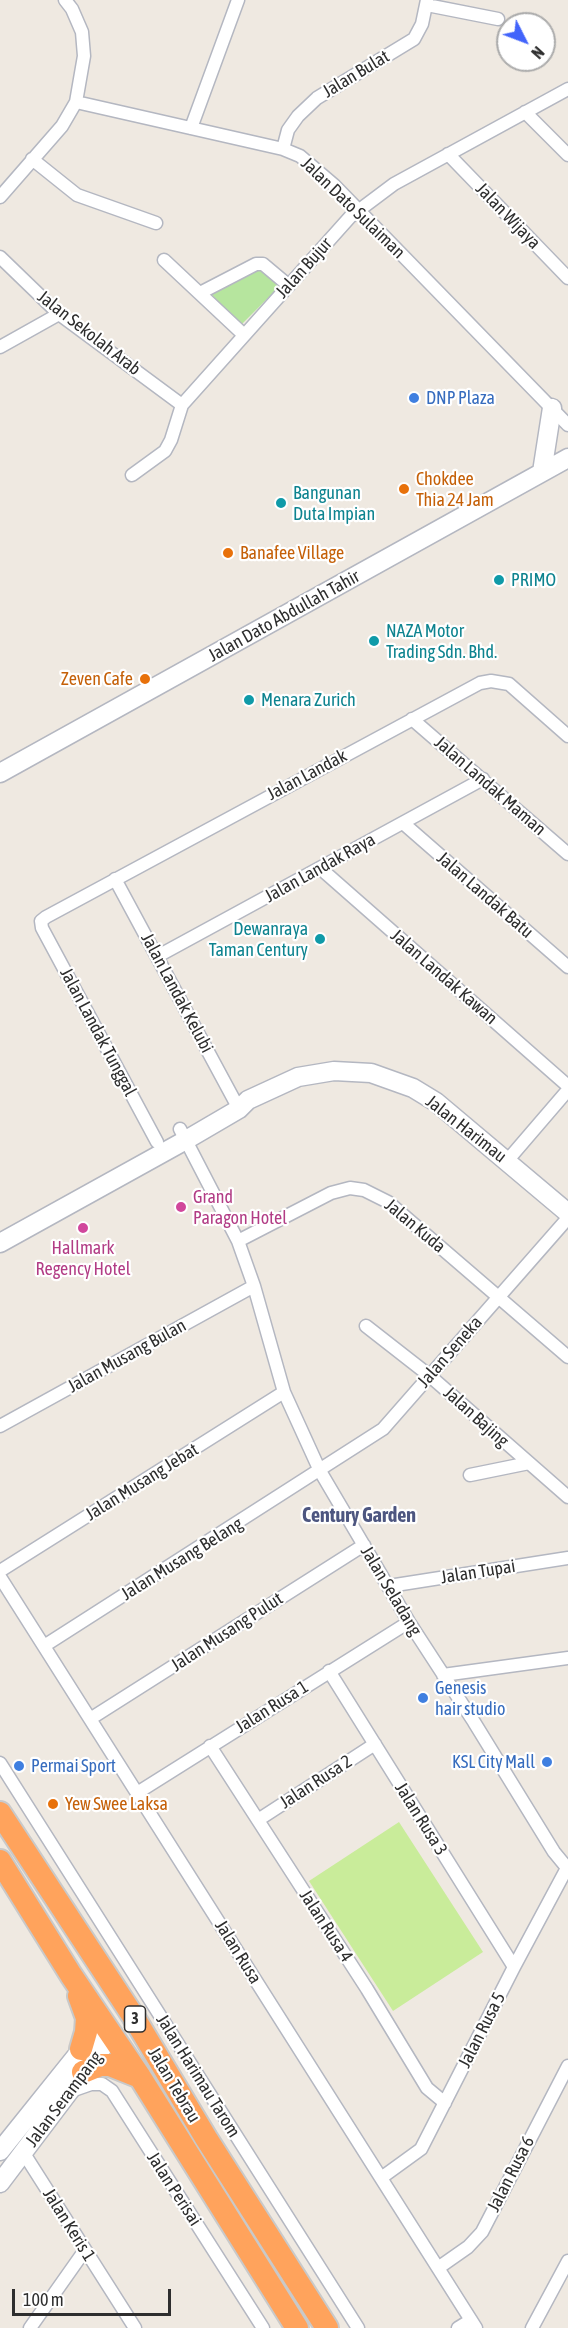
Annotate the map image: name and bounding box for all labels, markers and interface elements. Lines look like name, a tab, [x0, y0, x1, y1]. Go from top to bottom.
north arrow	[496, 12, 556, 72]
text: N	[528, 43, 548, 62]
street label: Jalan Bulat	[319, 46, 393, 102]
street label: Jalan Dato Sulaiman	[296, 153, 410, 263]
street label: Jalan Wijaya	[471, 178, 545, 254]
street label: Jalan Bujur	[271, 233, 337, 303]
street label: Jalan Sekolah Arab	[33, 286, 145, 380]
place label: DNP Plaza	[426, 387, 495, 409]
marker: DNP Plaza	[407, 391, 421, 405]
place label: Chokdee Thia 24 Jam	[416, 468, 494, 510]
place label: Bangunan Duta Impian	[293, 482, 375, 524]
marker: Chokdee Thia 24 Jam	[397, 482, 411, 496]
marker: Bangunan Duta Impian	[274, 496, 288, 510]
place label: Banafee Village	[240, 542, 344, 564]
marker: Banafee Village	[221, 546, 235, 560]
street label: Jalan Dato Abdullah Tahir	[205, 565, 363, 667]
place label: PRIMO	[511, 569, 556, 591]
marker: PRIMO	[492, 573, 506, 587]
place label: NAZA Motor Trading Sdn. Bhd.	[386, 620, 497, 662]
marker: NAZA Motor Trading Sdn. Bhd.	[367, 634, 381, 648]
place label: Zeven Cafe	[61, 668, 133, 690]
marker: Zeven Cafe	[138, 672, 152, 686]
place label: Menara Zurich	[261, 689, 356, 711]
marker: Menara Zurich	[242, 693, 256, 707]
street label: Jalan Landak Maman	[430, 732, 550, 840]
street label: Jalan Landak	[263, 745, 351, 805]
street label: Jalan Landak Raya	[261, 829, 379, 907]
street label: Jalan Landak Batu	[432, 847, 538, 943]
place label: Dewanraya Taman Century	[209, 918, 308, 960]
street label: Jalan Landak Kawan	[386, 925, 502, 1029]
street label: Jalan Landak Kelubi	[136, 929, 218, 1057]
marker: Dewanraya Taman Century	[313, 932, 327, 946]
street label: Jalan Landak Tunggal	[55, 964, 141, 1100]
street label: Jalan Harimau	[421, 1091, 511, 1167]
place label: Grand Paragon Hotel	[193, 1186, 287, 1228]
street label: Jalan Kuda	[380, 1194, 450, 1258]
marker: Grand Paragon Hotel	[174, 1200, 188, 1214]
marker: Hallmark Regency Hotel	[76, 1221, 90, 1235]
place label: Hallmark Regency Hotel	[36, 1237, 130, 1280]
street label: Jalan Seneka	[413, 1312, 487, 1392]
street label: Jalan Musang Bulan	[64, 1315, 190, 1397]
street label: Jalan Bajing	[439, 1382, 513, 1452]
street label: Jalan Musang Jebat	[82, 1439, 202, 1525]
district label: Century Garden	[302, 1504, 416, 1528]
street label: Jalan Musang Belang	[117, 1513, 247, 1605]
street label: Jalan Seladang	[356, 1542, 426, 1640]
street label: Jalan Tupai	[439, 1555, 517, 1589]
street label: Jalan Musang Pulut	[167, 1588, 287, 1676]
street label: Jalan Rusa 1	[232, 1676, 312, 1738]
place label: Genesis hair studio	[435, 1677, 505, 1720]
marker: Genesis hair studio	[416, 1691, 430, 1705]
street label: Jalan Rusa 2	[276, 1751, 356, 1813]
place label: KSL City Mall	[452, 1751, 535, 1773]
place label: Permai Sport	[31, 1755, 116, 1777]
marker: KSL City Mall	[540, 1755, 554, 1769]
marker: Permai Sport	[12, 1759, 26, 1773]
street label: Jalan Rusa 3	[390, 1779, 452, 1859]
place label: Yew Swee Laksa	[65, 1793, 168, 1815]
marker: Yew Swee Laksa	[46, 1797, 60, 1811]
street label: Jalan Rusa 4	[295, 1886, 357, 1966]
street label: Jalan Rusa	[210, 1916, 266, 1988]
street label: Jalan Rusa 5	[454, 1989, 510, 2071]
road number: 3	[124, 2006, 146, 2032]
street label: Jalan Harimau Tarom	[151, 2010, 245, 2142]
street label: Jalan Tebrau	[143, 2043, 205, 2127]
street label: Jalan Serampang	[21, 2047, 107, 2151]
street label: Jalan Rusa 6	[483, 2133, 539, 2215]
street label: Jalan Perisai	[142, 2148, 206, 2230]
street label: Jalan Keris 1	[38, 2185, 100, 2265]
scale bar	[15, 2277, 174, 2315]
text: 100 m	[23, 2289, 64, 2310]

